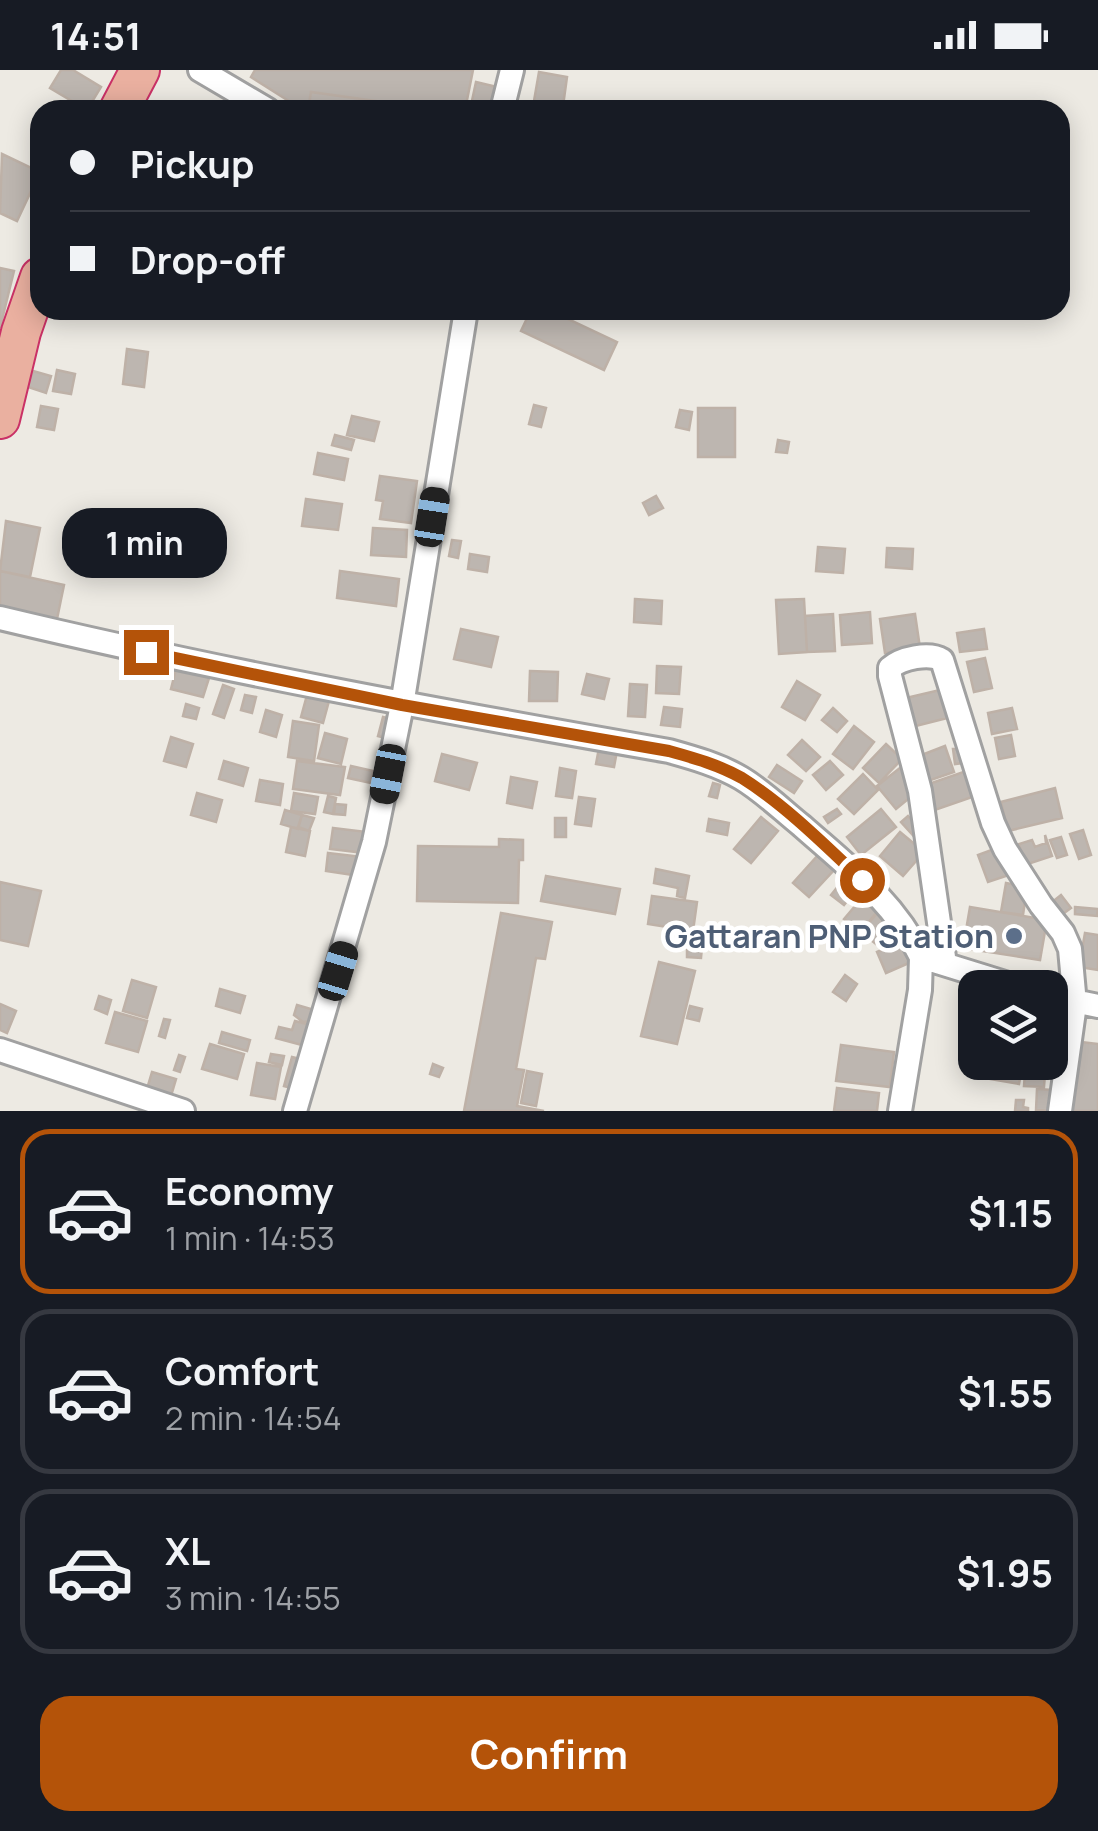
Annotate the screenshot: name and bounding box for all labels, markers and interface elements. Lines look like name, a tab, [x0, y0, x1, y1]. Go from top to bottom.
text: 14:51	[50, 9, 142, 61]
text: Pickup	[130, 137, 254, 189]
text: Drop-off	[130, 233, 285, 285]
car	[412, 485, 452, 549]
callout: 1 min	[64, 507, 228, 577]
text: 1 min	[105, 521, 184, 565]
route end	[124, 630, 169, 675]
car	[368, 742, 408, 806]
route start	[840, 858, 885, 903]
place label: Gattaran PNP Station	[664, 914, 994, 958]
marker: Gattaran PNP Station	[1003, 925, 1025, 947]
car	[315, 938, 361, 1004]
map controls	[958, 970, 1068, 1080]
button: layers	[958, 970, 1068, 1080]
text: Economy	[165, 1164, 334, 1216]
icon: car	[45, 1167, 135, 1257]
text: $1.15	[968, 1186, 1053, 1238]
text: 1 min · 14:53	[165, 1216, 335, 1260]
text: Comfort	[165, 1344, 319, 1396]
icon: car	[45, 1347, 135, 1437]
text: $1.55	[958, 1366, 1053, 1418]
text: 2 min · 14:54	[165, 1396, 342, 1440]
text: XL	[165, 1524, 210, 1576]
icon: car	[45, 1527, 135, 1617]
text: $1.95	[957, 1546, 1053, 1598]
text: 3 min · 14:55	[165, 1576, 341, 1620]
button: Confirm	[40, 1696, 1058, 1811]

